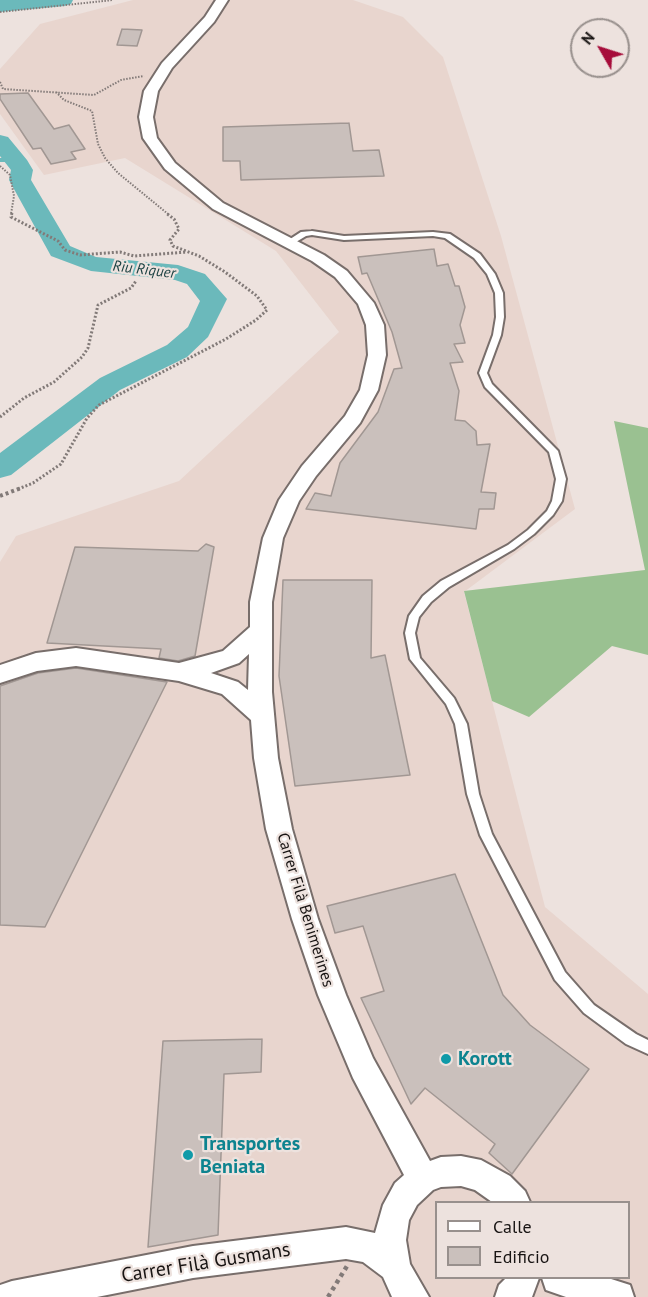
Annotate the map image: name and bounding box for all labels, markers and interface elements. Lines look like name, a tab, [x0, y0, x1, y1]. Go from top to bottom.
north arrow	[570, 18, 630, 78]
text: N	[576, 28, 599, 48]
water label: Riu Riquer	[112, 257, 176, 283]
street label: Carrer Filà Benimerines	[272, 831, 338, 989]
place label: Korott	[458, 1047, 512, 1071]
marker: Korott	[439, 1052, 453, 1066]
place label: Transportes Beniata	[200, 1132, 300, 1179]
marker: Transportes Beniata	[181, 1148, 195, 1162]
legend	[435, 1201, 630, 1279]
text: Calle	[493, 1215, 532, 1238]
street label: Carrer Filà Gusmans	[120, 1238, 292, 1288]
text: Edificio	[493, 1245, 549, 1268]

